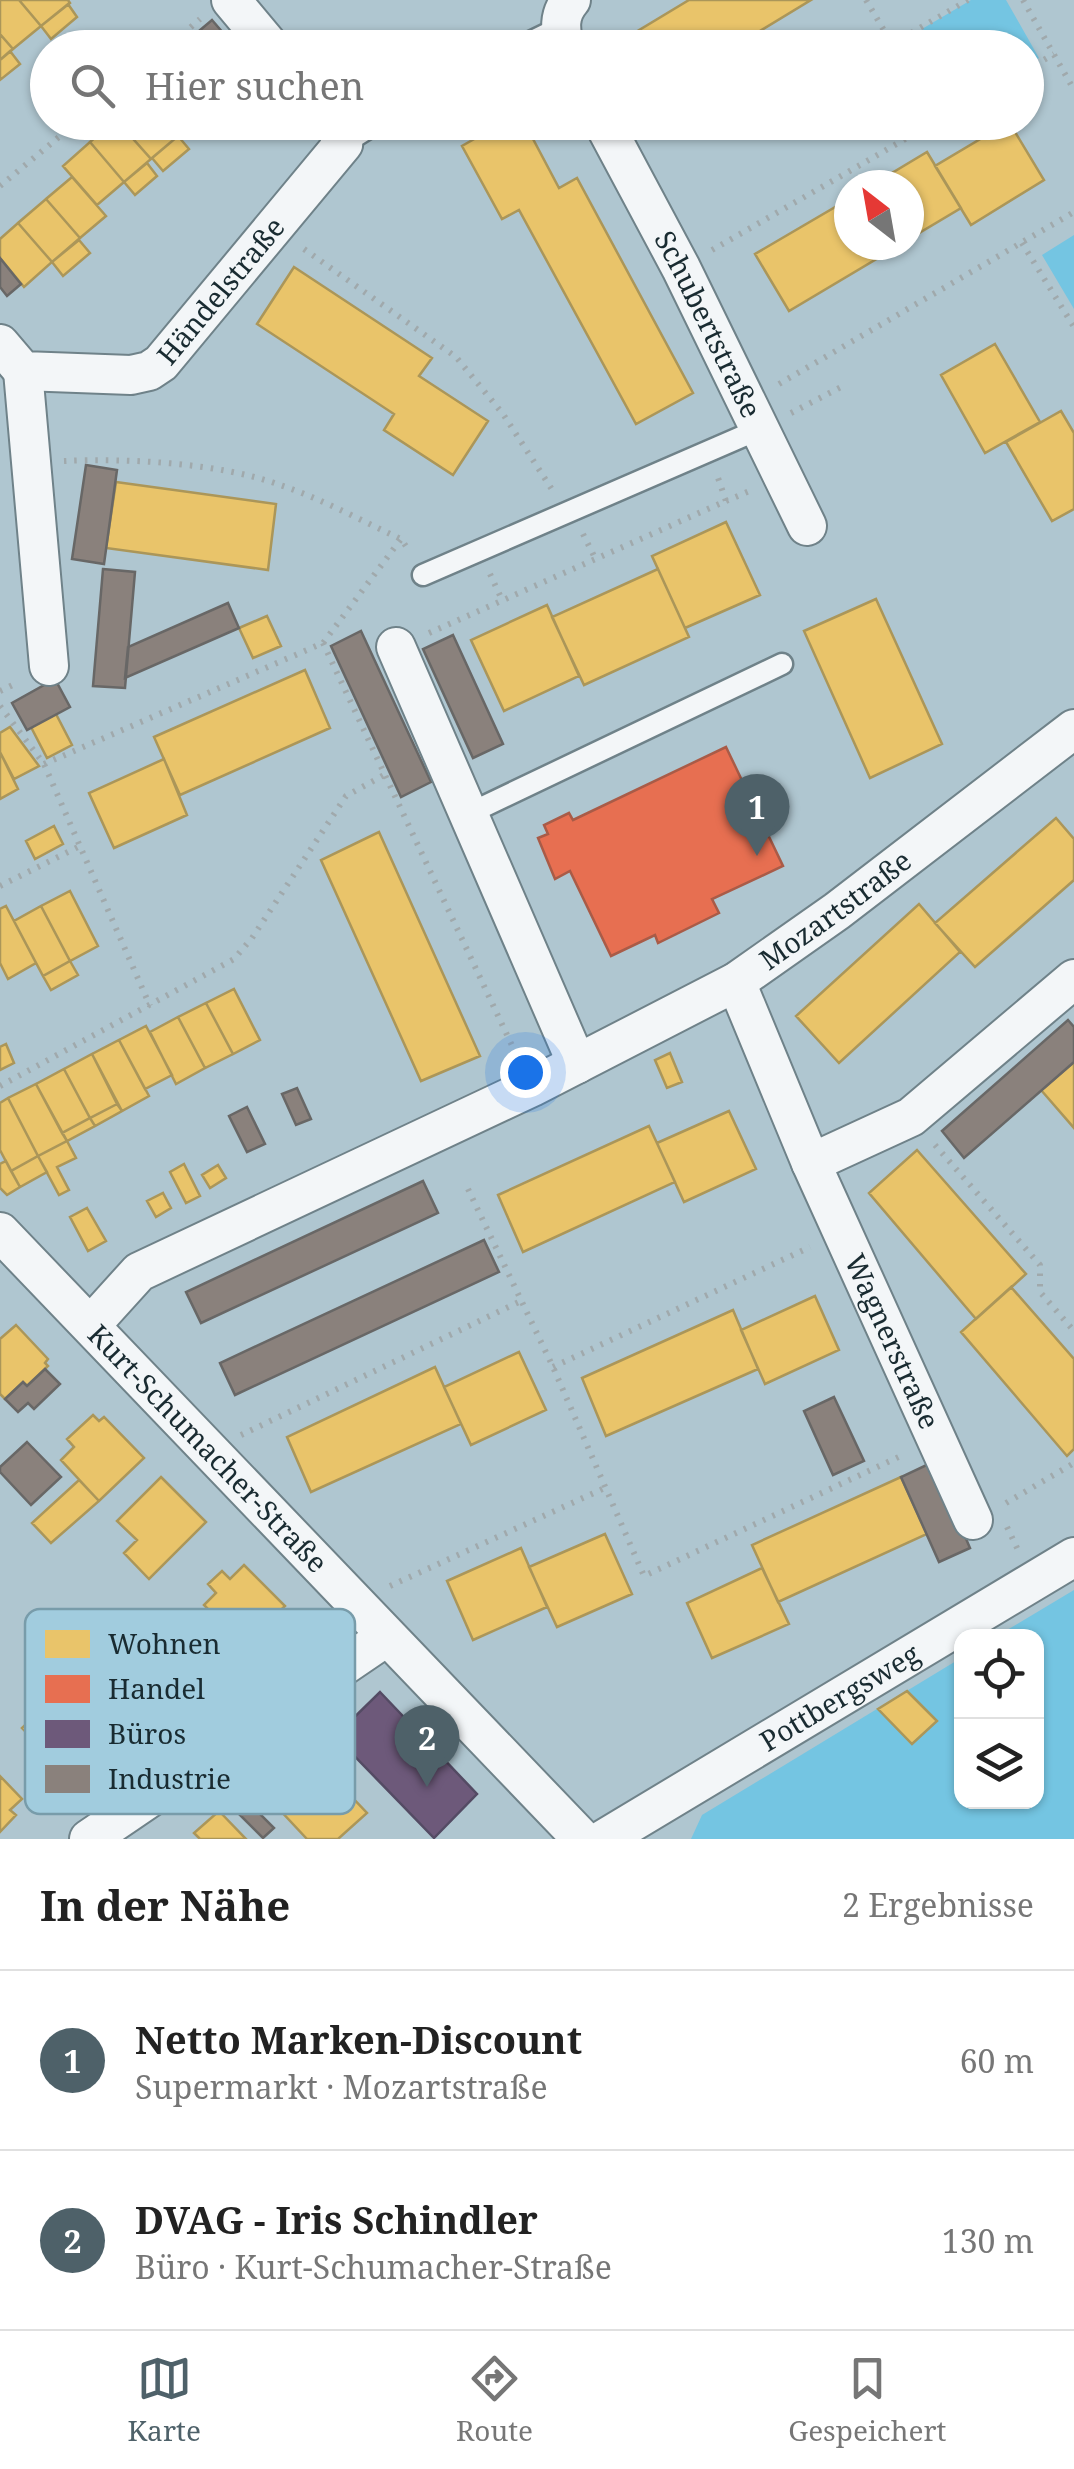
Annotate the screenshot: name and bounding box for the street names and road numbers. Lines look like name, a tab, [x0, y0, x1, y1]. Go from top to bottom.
street label: Händelstraße	[148, 209, 292, 372]
street label: Schubertstraße	[647, 224, 771, 424]
street label: Mozartstraße	[751, 841, 919, 978]
street label: Wagnerstraße	[837, 1247, 949, 1435]
street label: Kurt-Schumacher-Straße	[80, 1315, 336, 1580]
street label: Pottbergsweg	[752, 1634, 926, 1759]

